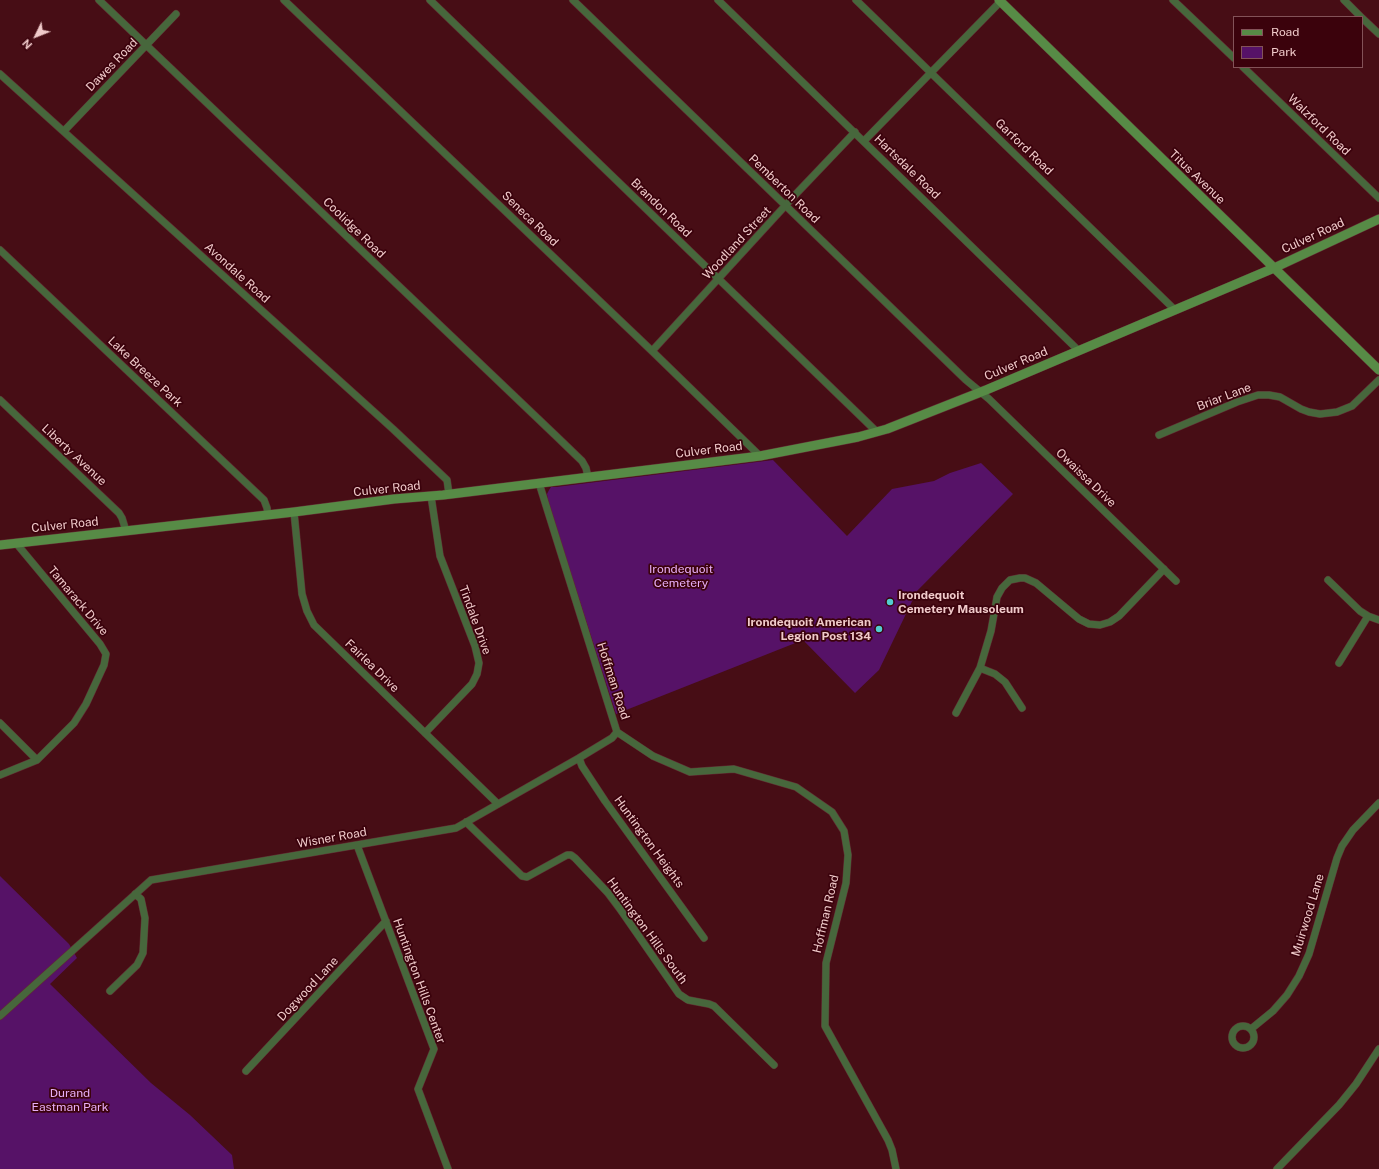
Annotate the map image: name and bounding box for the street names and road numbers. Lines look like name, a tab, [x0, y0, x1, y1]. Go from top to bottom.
street label: Dawes Road	[83, 35, 141, 95]
street label: Walzford Road	[1285, 91, 1353, 159]
street label: Garford Road	[992, 116, 1056, 178]
street label: Hartsdale Road	[871, 132, 943, 202]
street label: Titus Avenue	[1166, 147, 1228, 207]
street label: Pemberton Road	[746, 152, 822, 226]
street label: Brandon Road	[628, 176, 694, 240]
street label: Seneca Road	[499, 188, 561, 250]
street label: Coolidge Road	[320, 195, 388, 261]
street label: Woodland Street	[700, 204, 774, 282]
street label: Culver Road	[1279, 215, 1347, 257]
street label: Avondale Road	[201, 240, 273, 306]
street label: Lake Breeze Park	[105, 334, 185, 410]
street label: Culver Road	[982, 344, 1050, 384]
street label: Briar Lane	[1195, 380, 1253, 414]
street label: Liberty Avenue	[38, 421, 110, 489]
street label: Culver Road	[675, 439, 743, 461]
street label: Owaissa Drive	[1053, 446, 1119, 510]
street label: Culver Road	[353, 478, 421, 500]
street label: Culver Road	[31, 514, 99, 536]
street label: Tamarack Drive	[45, 563, 111, 639]
street label: Tindale Drive	[456, 583, 494, 657]
street label: Fairlea Drive	[342, 637, 402, 695]
street label: Hoffman Road	[594, 641, 632, 721]
street label: Huntington Heights	[611, 793, 687, 891]
street label: Wisner Road	[296, 825, 368, 851]
street label: Muirwood Lane	[1289, 872, 1327, 958]
street label: Hoffman Road	[810, 873, 842, 955]
street label: Huntington Hills South	[604, 875, 690, 987]
street label: Huntington Hills Center	[390, 917, 448, 1045]
street label: Dogwood Lane	[275, 954, 341, 1024]

